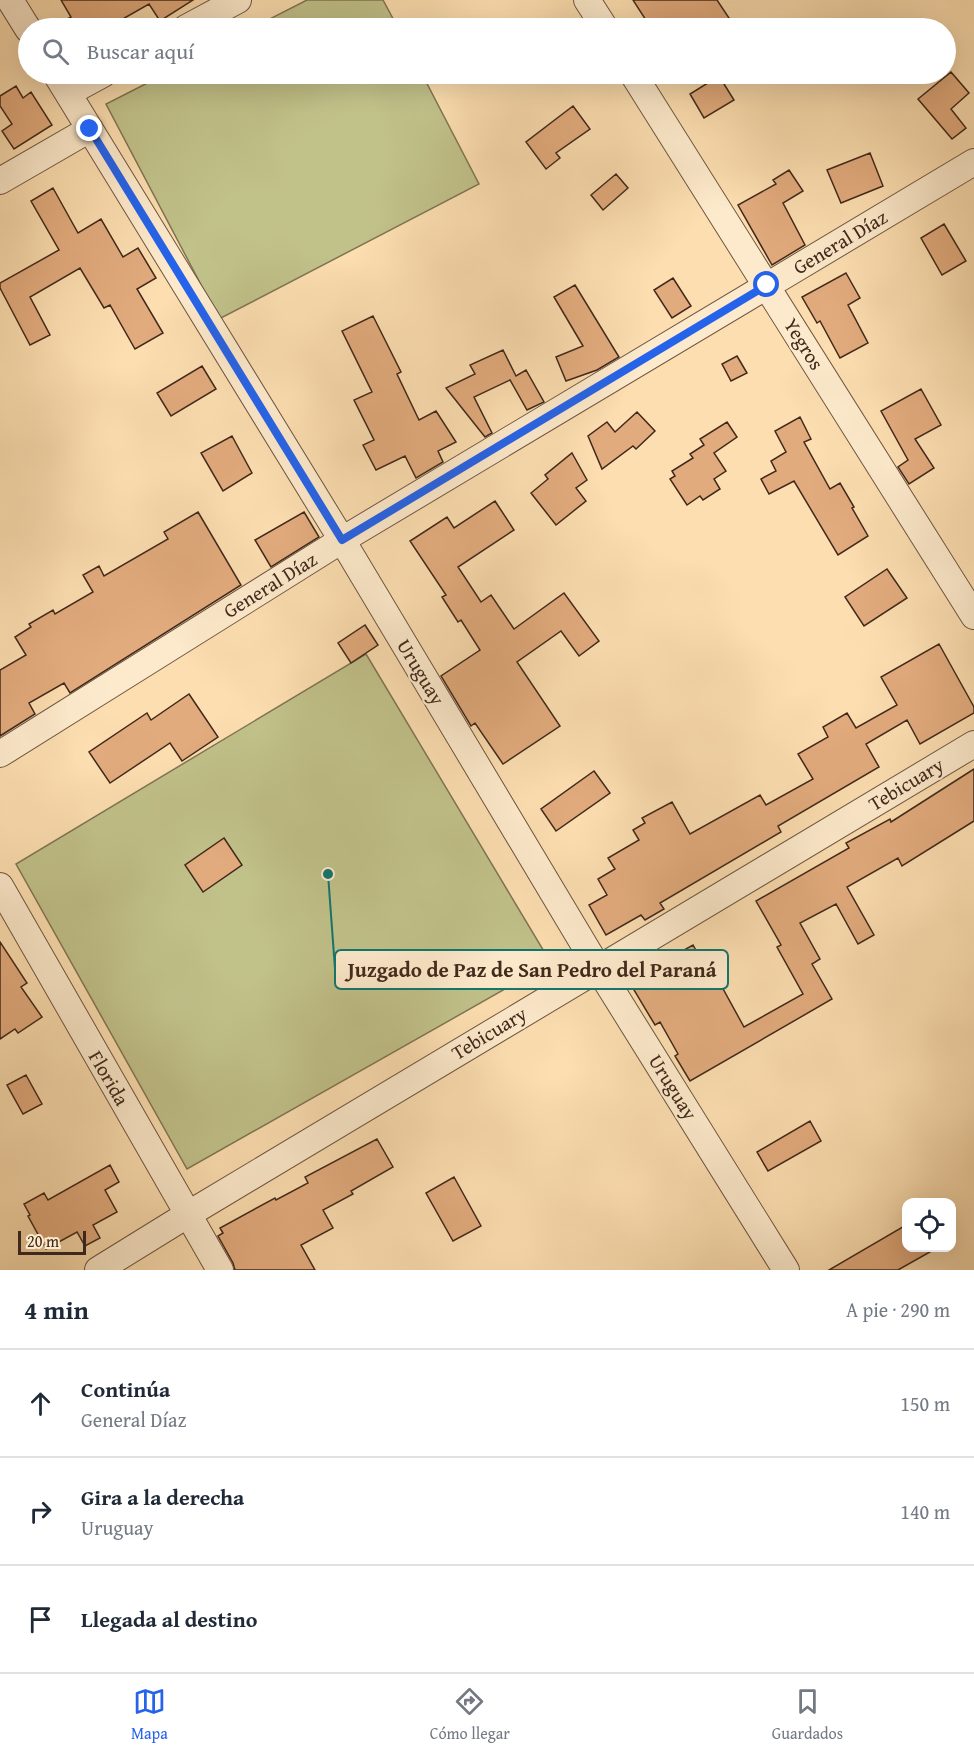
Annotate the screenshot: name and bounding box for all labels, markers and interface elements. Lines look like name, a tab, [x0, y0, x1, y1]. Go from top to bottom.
search box	[18, 18, 956, 84]
icon: search	[39, 35, 72, 68]
text: Buscar aquí	[87, 35, 194, 67]
route end	[76, 115, 102, 141]
street label: General Díaz	[787, 202, 893, 281]
route start	[753, 271, 779, 297]
street label: Yegros	[777, 312, 832, 375]
street label: General Díaz	[217, 544, 322, 625]
street label: Uruguay	[390, 633, 453, 710]
street label: Tebicuary	[863, 750, 949, 817]
callout: Juzgado de Paz de San Pedro del Paraná	[335, 950, 728, 989]
text: Juzgado de Paz de San Pedro del Paraná	[345, 954, 717, 985]
street label: Tebicuary	[446, 999, 532, 1066]
street label: Florida	[82, 1045, 137, 1111]
street label: Uruguay	[642, 1048, 705, 1125]
map controls	[902, 1198, 956, 1252]
button: locate	[902, 1198, 956, 1252]
scale bar	[18, 1228, 86, 1256]
text: 20 m	[27, 1229, 59, 1253]
text: 4 min	[24, 1290, 89, 1329]
text: A pie · 290 m	[846, 1295, 950, 1324]
text: Continúa	[81, 1373, 170, 1405]
icon: ahead	[24, 1387, 57, 1420]
text: 150 m	[900, 1389, 950, 1418]
text: General Díaz	[81, 1405, 186, 1434]
text: Gira a la derecha	[81, 1481, 244, 1513]
icon: right	[24, 1495, 57, 1528]
text: 140 m	[900, 1497, 950, 1526]
text: Uruguay	[81, 1513, 153, 1542]
icon: arrive	[24, 1603, 57, 1636]
text: Llegada al destino	[81, 1603, 257, 1635]
tab: Mapa	[131, 1685, 168, 1745]
tab: Cómo llegar	[430, 1685, 510, 1745]
tab: Guardados	[772, 1685, 843, 1745]

